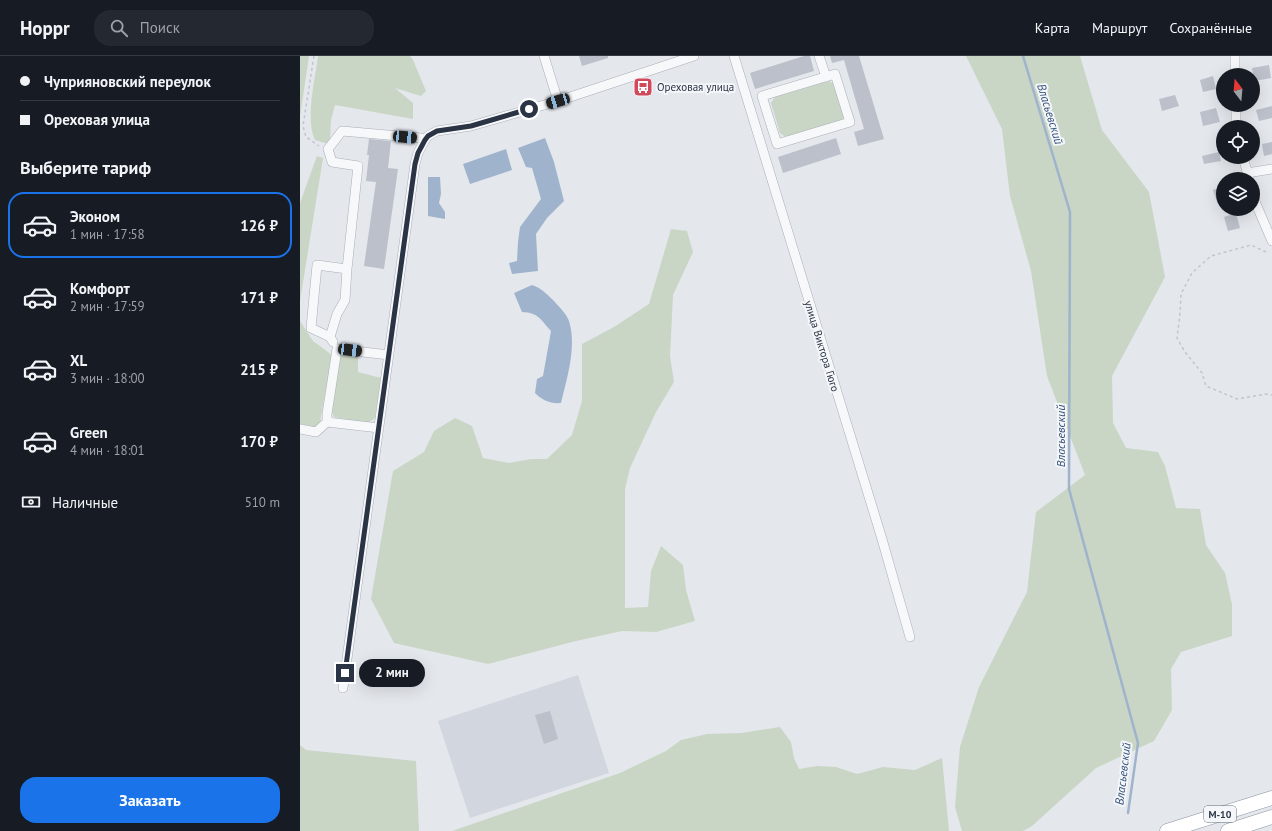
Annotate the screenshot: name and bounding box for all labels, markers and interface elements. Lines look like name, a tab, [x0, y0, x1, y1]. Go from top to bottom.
search box	[94, 10, 374, 46]
text: Hoppr	[20, 16, 70, 40]
icon: search	[108, 17, 130, 39]
text: Поиск	[140, 18, 180, 37]
text: Карта	[1035, 19, 1070, 37]
text: Маршрут	[1092, 19, 1147, 37]
text: Сохранённые	[1169, 19, 1252, 37]
north arrow	[1216, 68, 1260, 112]
map controls	[1216, 68, 1260, 216]
text: Чуприяновский переулок	[44, 72, 211, 91]
bus stop icon: Ореховая улица	[632, 76, 654, 98]
place label: Ореховая улица	[657, 80, 734, 94]
water label: Власьевский	[1034, 82, 1067, 146]
car	[545, 92, 571, 110]
route start	[520, 100, 538, 118]
text: Ореховая улица	[44, 110, 150, 129]
button: locate	[1216, 120, 1260, 164]
car	[393, 130, 417, 144]
text: Выберите тариф	[20, 156, 151, 179]
button: layers	[1216, 172, 1260, 216]
icon: car	[22, 207, 58, 243]
text: Эконом	[70, 207, 120, 226]
text: 126 ₽	[240, 216, 278, 235]
text: 1 мин · 17:58	[70, 226, 145, 243]
icon: car	[22, 279, 58, 315]
text: Комфорт	[70, 279, 130, 298]
text: 171 ₽	[240, 288, 278, 307]
text: 2 мин · 17:59	[70, 298, 145, 315]
street label: улица Виктора Гюго	[802, 299, 843, 393]
car	[337, 343, 363, 357]
icon: car	[22, 351, 58, 387]
text: XL	[70, 351, 87, 370]
text: 215 ₽	[240, 360, 278, 379]
text: 3 мин · 18:00	[70, 370, 145, 387]
water label: Власьевский	[1053, 405, 1068, 467]
icon: car	[22, 423, 58, 459]
text: Green	[70, 423, 108, 442]
text: 170 ₽	[240, 432, 278, 451]
text: 4 мин · 18:01	[70, 442, 145, 459]
icon: cash	[20, 491, 42, 513]
text: Наличные	[52, 493, 118, 512]
text: 510 m	[245, 494, 280, 511]
callout: 2 мин	[359, 659, 425, 687]
route end	[336, 664, 354, 682]
text: 2 мин	[375, 664, 409, 681]
water label: Власьевский	[1111, 742, 1134, 806]
button: Заказать	[20, 777, 280, 823]
road number: М-10	[1204, 806, 1236, 822]

